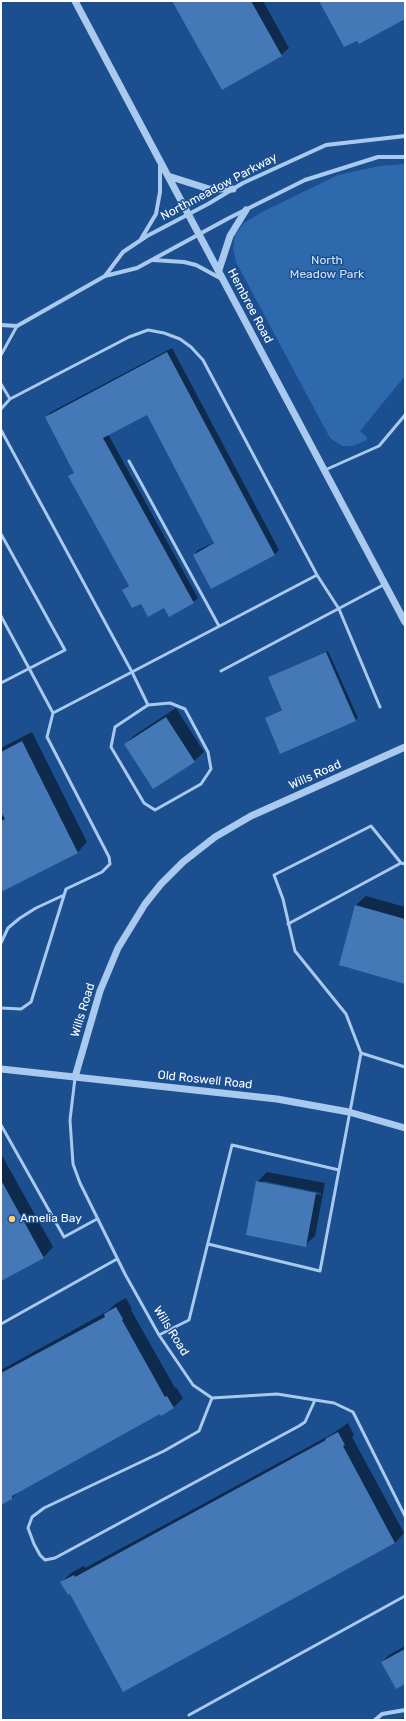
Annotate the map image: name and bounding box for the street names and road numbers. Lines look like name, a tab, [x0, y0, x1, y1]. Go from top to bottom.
street label: Northmeadow Parkway	[158, 150, 280, 224]
street label: Hembree Road	[224, 266, 276, 346]
street label: Wills Road	[287, 757, 343, 793]
street label: Wills Road	[68, 981, 98, 1039]
street label: Old Roswell Road	[157, 1068, 253, 1092]
street label: Wills Road	[150, 1304, 192, 1358]

